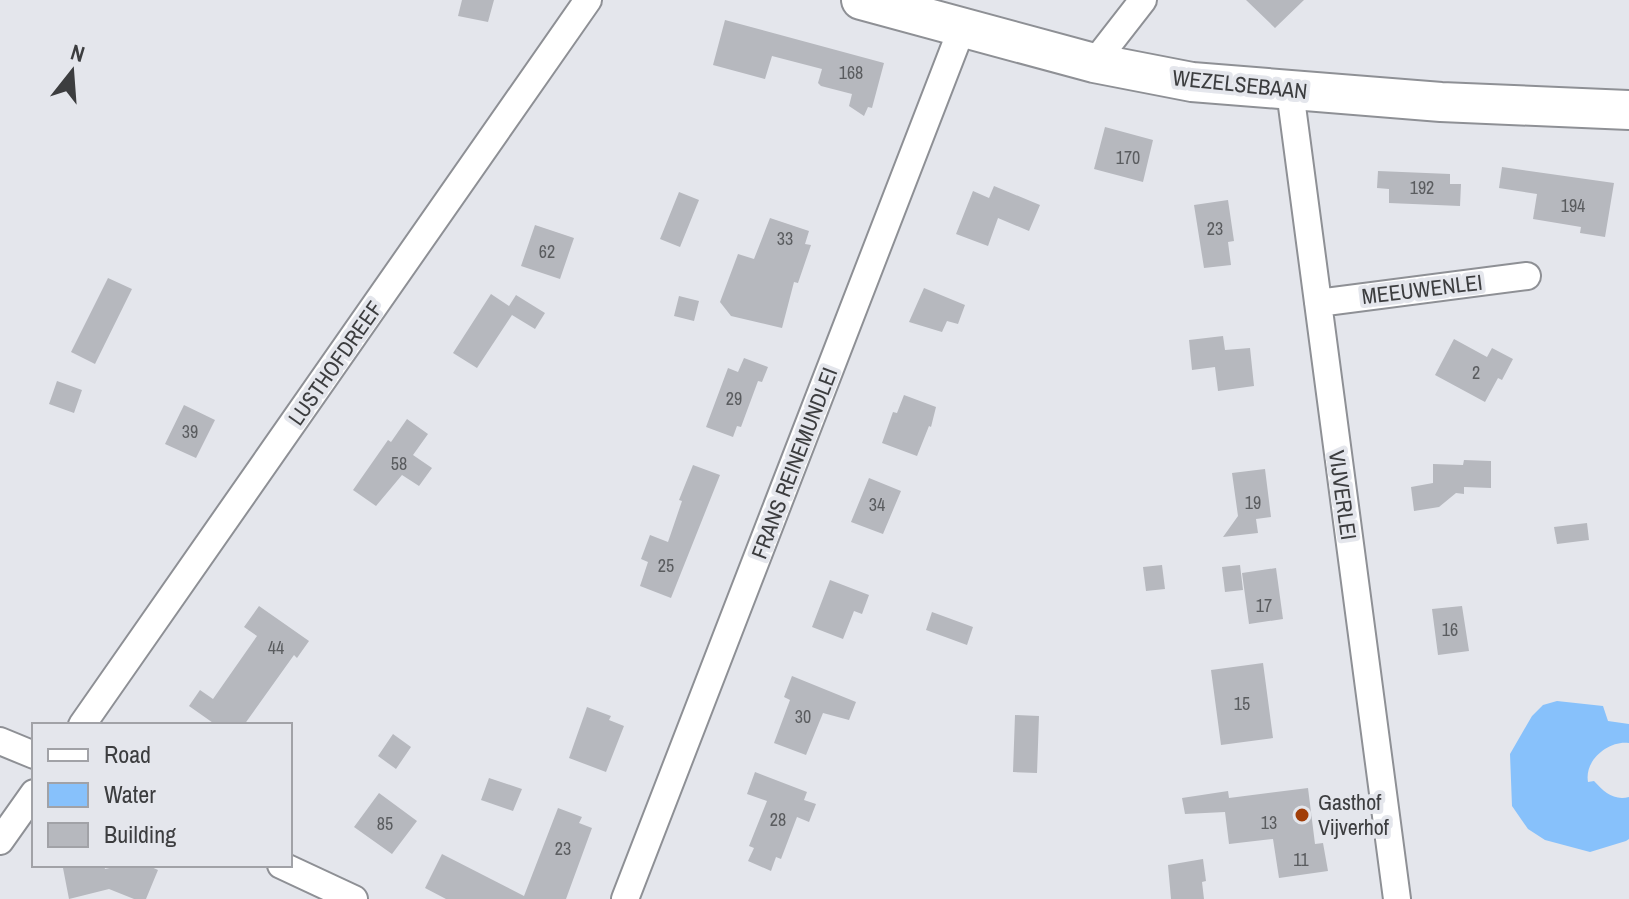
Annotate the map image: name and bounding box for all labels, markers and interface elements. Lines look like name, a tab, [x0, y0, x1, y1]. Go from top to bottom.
north arrow	[32, 32, 112, 112]
text: N	[67, 37, 88, 69]
house number: 168	[839, 60, 863, 85]
street label: WEZELSEBAAN	[1171, 62, 1309, 106]
house number: 170	[1116, 145, 1140, 170]
house number: 192	[1410, 175, 1434, 200]
house number: 194	[1561, 193, 1585, 218]
house number: 23	[1207, 216, 1223, 241]
house number: 33	[777, 226, 793, 251]
house number: 62	[539, 239, 555, 264]
street label: MEEUWENLEI	[1360, 267, 1484, 311]
street label: LUSTHOFDREEF	[281, 295, 389, 431]
house number: 2	[1472, 360, 1480, 385]
street label: FRANS REINEMUNDLEI	[744, 363, 844, 563]
house number: 29	[726, 386, 742, 411]
house number: 39	[182, 419, 198, 444]
street label: VIJVERLEI	[1322, 448, 1364, 542]
house number: 58	[391, 451, 407, 476]
house number: 19	[1245, 490, 1261, 515]
house number: 34	[869, 492, 885, 517]
house number: 25	[658, 553, 674, 578]
house number: 17	[1256, 593, 1272, 618]
house number: 16	[1442, 617, 1458, 642]
house number: 44	[268, 635, 284, 660]
house number: 15	[1234, 691, 1250, 716]
house number: 30	[795, 704, 811, 729]
legend	[32, 723, 292, 867]
text: Road	[104, 738, 151, 770]
text: Water	[104, 778, 156, 810]
place label: Gasthof Vijverhof	[1318, 787, 1390, 842]
marker: Gasthof Vijverhof	[1293, 806, 1311, 824]
house number: 28	[770, 807, 786, 832]
house number: 13	[1261, 810, 1277, 835]
house number: 85	[377, 811, 393, 836]
text: Building	[104, 818, 176, 850]
house number: 23	[555, 836, 571, 861]
house number: 11	[1293, 847, 1309, 872]

